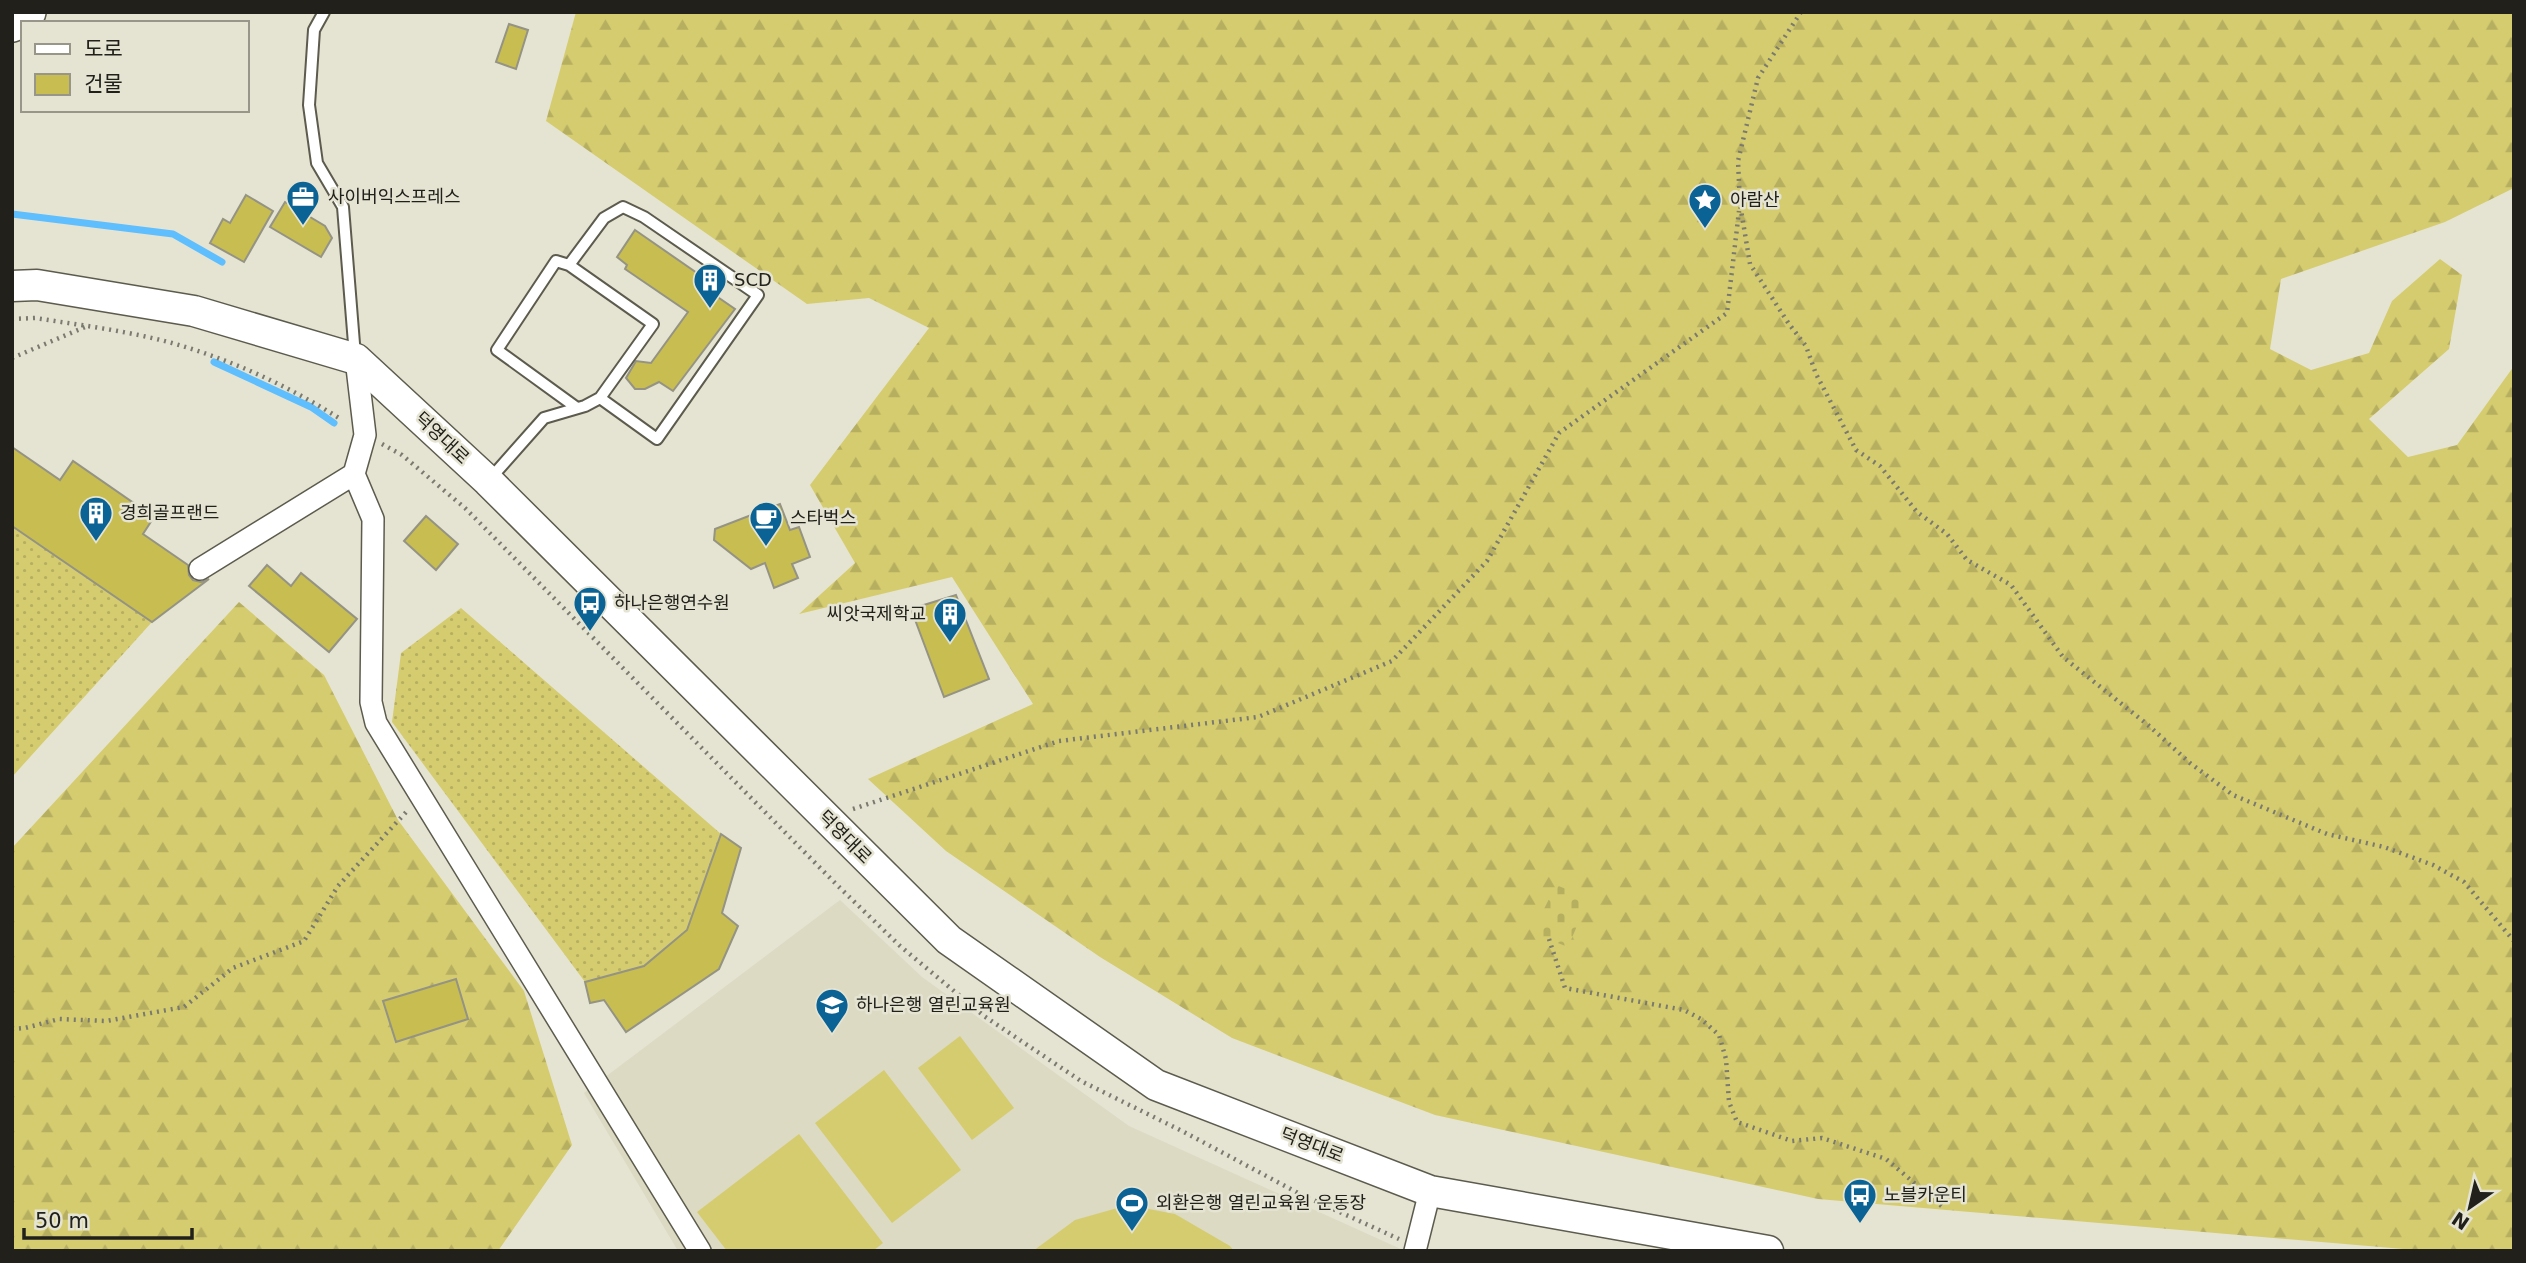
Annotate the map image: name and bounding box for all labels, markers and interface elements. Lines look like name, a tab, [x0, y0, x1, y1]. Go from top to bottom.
legend	[21, 21, 248, 112]
text: 도로	[84, 37, 123, 61]
text: 건물	[84, 72, 123, 96]
office icon: 사이버익스프레스	[284, 178, 322, 227]
place icon: 아람산	[1686, 181, 1724, 230]
place label: 사이버익스프레스	[328, 186, 460, 207]
place label: 아람산	[1730, 189, 1780, 210]
building icon: SCD	[691, 261, 729, 310]
place label: SCD	[734, 269, 772, 290]
street label: 덕영대로	[411, 407, 474, 468]
building icon: 경희골프랜드	[77, 494, 115, 543]
cafe icon: 스타벅스	[747, 499, 785, 548]
place label: 경희골프랜드	[120, 502, 219, 523]
place label: 스타벅스	[790, 507, 856, 528]
bus stop icon: 하나은행연수원	[571, 584, 609, 633]
place label: 하나은행연수원	[614, 592, 730, 613]
building icon: 씨앗국제학교	[931, 595, 969, 644]
place label: 씨앗국제학교	[827, 603, 926, 624]
street label: 덕영대로	[815, 806, 876, 867]
school or university icon: 하나은행 열린교육원	[813, 986, 851, 1035]
place label: 하나은행 열린교육원	[856, 994, 1011, 1015]
street label: 덕영대로	[1277, 1123, 1347, 1166]
north arrow	[2435, 1172, 2505, 1242]
bus stop icon: 노블카운티	[1841, 1176, 1879, 1225]
sports icon: 외환은행 열린교육원 운동장	[1113, 1184, 1151, 1233]
place label: 노블카운티	[1884, 1184, 1967, 1205]
place label: 외환은행 열린교육원 운동장	[1156, 1192, 1366, 1213]
scale bar	[24, 1196, 192, 1240]
text: N	[2448, 1208, 2473, 1235]
text: 50 m	[35, 1209, 89, 1233]

